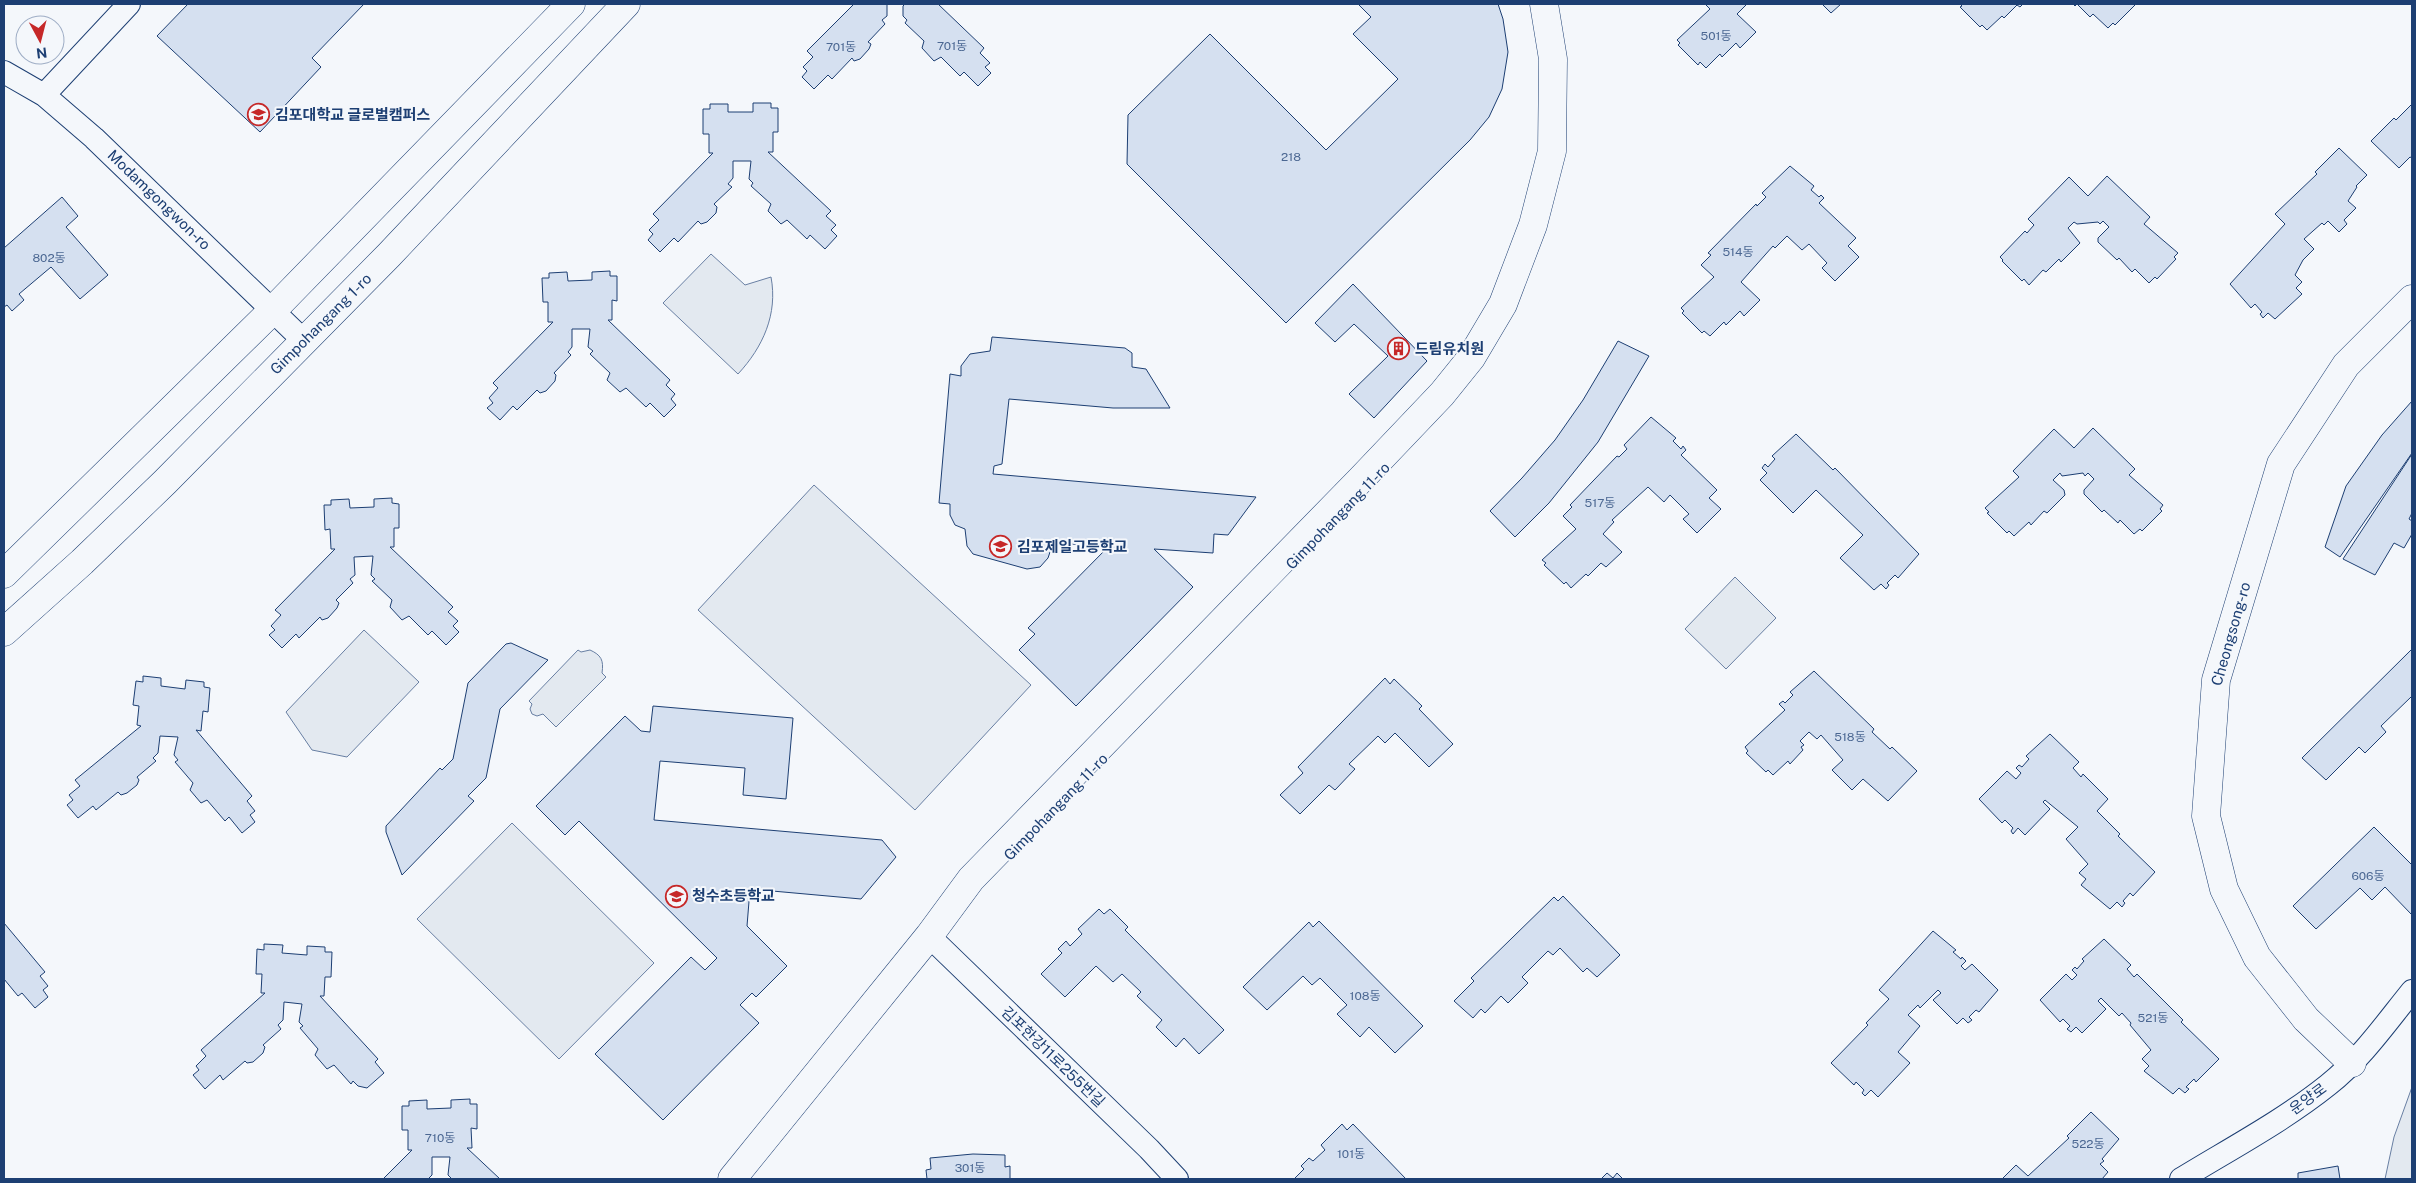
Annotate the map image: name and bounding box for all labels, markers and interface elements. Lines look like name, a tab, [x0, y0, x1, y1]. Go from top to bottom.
north arrow	[15, 15, 65, 65]
house number: 501동	[1701, 29, 1731, 43]
house number: 701동	[937, 39, 967, 53]
house number: 701동	[826, 40, 856, 54]
text: N	[35, 44, 48, 62]
school or university icon: 김포대학교 글로벌캠퍼스	[247, 103, 271, 127]
place label: 김포대학교 글로벌캠퍼스	[275, 106, 430, 123]
street label: Modamgongwon-ro	[105, 146, 214, 253]
house number: 218	[1281, 150, 1301, 164]
house number: 514동	[1722, 245, 1754, 259]
house number: 802동	[32, 251, 66, 265]
street label: Gimpohangang 1-ro	[267, 270, 375, 378]
building icon: 드림유치원	[1387, 337, 1411, 361]
place label: 드림유치원	[1415, 340, 1484, 357]
street label: Gimpohangang 11-ro	[1282, 459, 1393, 573]
house number: 517동	[1585, 496, 1615, 510]
school or university icon: 김포제일고등학교	[989, 535, 1013, 559]
place label: 김포제일고등학교	[1017, 538, 1128, 555]
street label: Cheongsong-ro	[2208, 580, 2253, 688]
house number: 518동	[1834, 730, 1866, 744]
street label: Gimpohangang 11-ro	[1000, 750, 1111, 864]
house number: 606동	[2351, 869, 2385, 883]
school or university icon: 청수초등학교	[664, 884, 688, 908]
place label: 청수초등학교	[692, 887, 775, 904]
house number: 108동	[1350, 989, 1380, 1003]
street label: 김포한강11로255번길	[998, 1003, 1109, 1110]
house number: 521동	[2138, 1011, 2168, 1025]
street label: 운양로	[2286, 1080, 2329, 1118]
house number: 710동	[425, 1131, 455, 1145]
house number: 522동	[2071, 1137, 2105, 1151]
house number: 101동	[1337, 1147, 1365, 1161]
house number: 301동	[955, 1161, 985, 1175]

